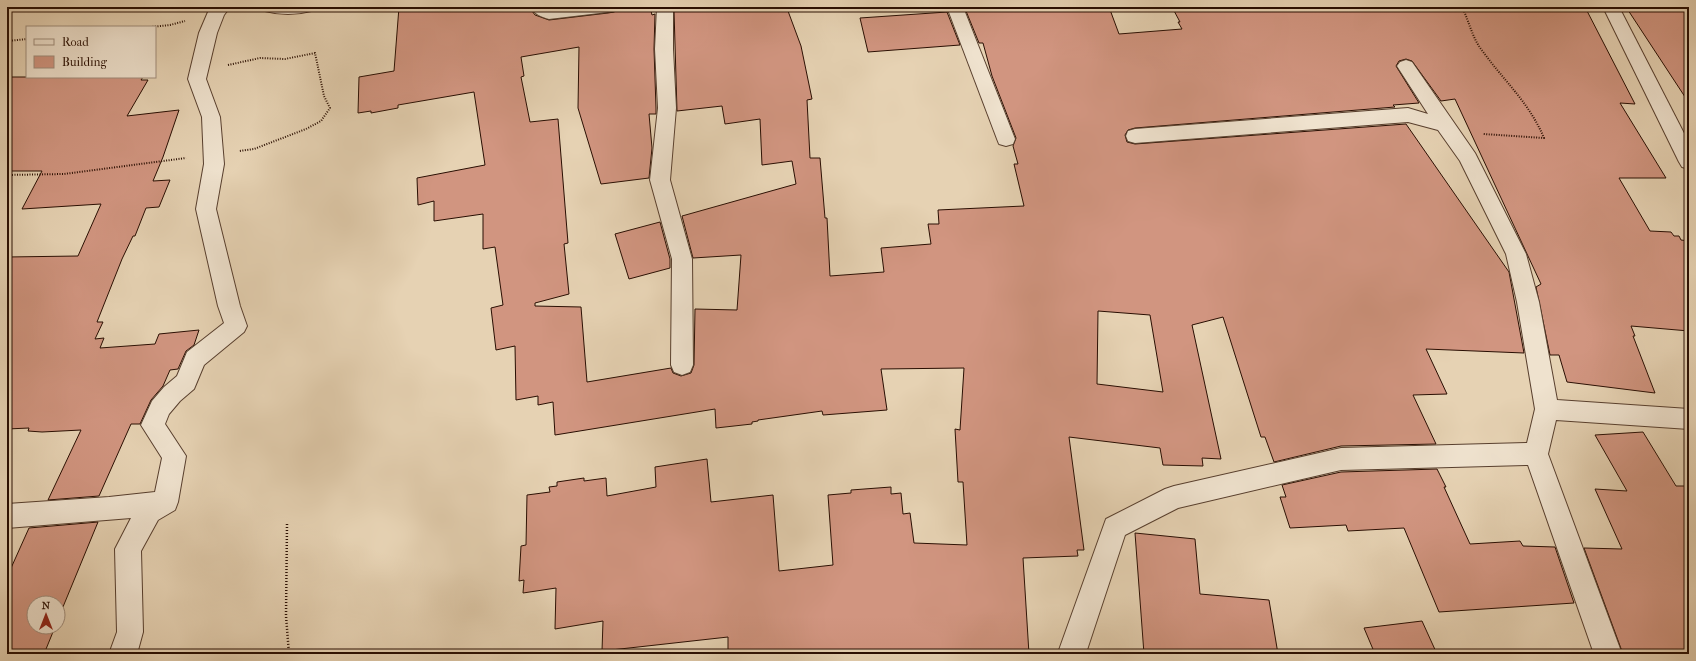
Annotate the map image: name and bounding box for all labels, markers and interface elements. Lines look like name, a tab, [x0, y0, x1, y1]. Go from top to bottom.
legend	[26, 26, 156, 78]
text: Road	[62, 35, 89, 49]
text: Building	[62, 55, 107, 69]
north arrow	[26, 595, 66, 635]
text: N	[42, 599, 51, 612]

